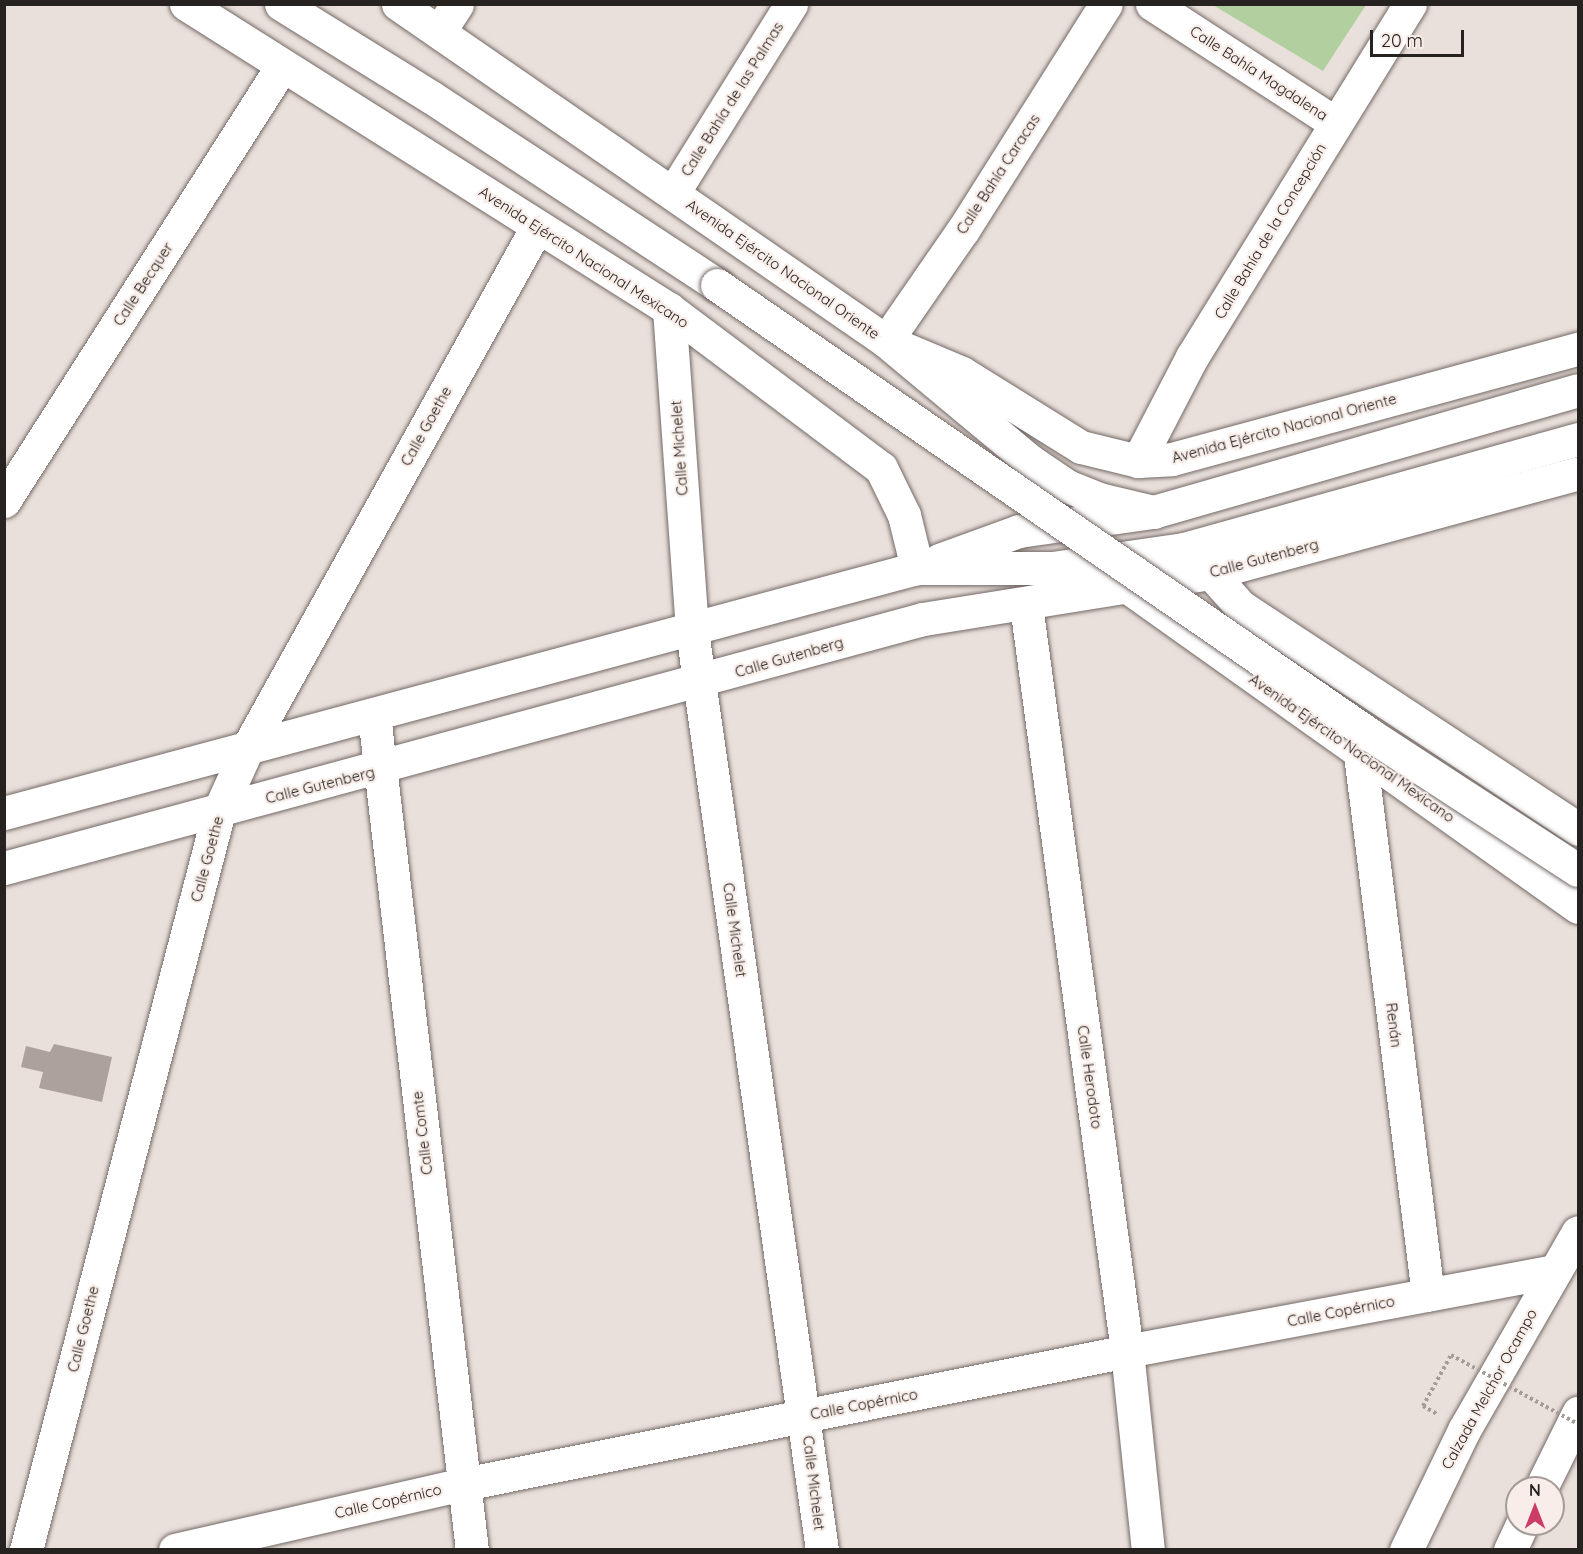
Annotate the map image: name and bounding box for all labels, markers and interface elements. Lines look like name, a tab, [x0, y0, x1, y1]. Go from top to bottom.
scale bar	[1373, 18, 1468, 56]
street label: Calle Bahía de las Palmas	[677, 19, 787, 179]
street label: Calle Bahía Magdalena	[1187, 22, 1331, 124]
text: 20 m	[1381, 29, 1423, 52]
street label: Calle Bahía Caracas	[952, 111, 1044, 237]
street label: Calle Bahía de la Concepción	[1210, 140, 1330, 322]
street label: Avenida Ejército Nacional Mexicano	[476, 182, 692, 332]
street label: Avenida Ejército Nacional Oriente	[683, 195, 883, 343]
street label: Calle Becquer	[109, 239, 177, 329]
street label: Calle Goethe	[397, 383, 455, 469]
street label: Avenida Ejército Nacional Oriente	[1170, 389, 1398, 467]
street label: Calle Michelet	[667, 400, 691, 496]
street label: Calle Gutenberg	[1208, 535, 1320, 581]
street label: Calle Gutenberg	[733, 633, 845, 681]
street label: Avenida Ejército Nacional Mexicano	[1246, 670, 1458, 826]
street label: Calle Gutenberg	[264, 763, 376, 807]
street label: Calle Goethe	[187, 814, 227, 904]
street label: Calle Michelet	[719, 881, 751, 979]
street label: Renán	[1382, 1002, 1406, 1048]
street label: Calle Herodoto	[1074, 1024, 1106, 1130]
street label: Calle Comte	[408, 1090, 436, 1176]
street label: Calle Goethe	[64, 1284, 102, 1374]
street label: Calle Copérnico	[1286, 1292, 1396, 1330]
street label: Calzada Melchor Ocampo	[1437, 1306, 1541, 1472]
street label: Calle Copérnico	[809, 1385, 919, 1423]
street label: Calle Michelet	[799, 1435, 829, 1531]
north arrow	[1505, 1476, 1565, 1536]
street label: Calle Copérnico	[333, 1480, 443, 1522]
text: N	[1529, 1480, 1541, 1500]

